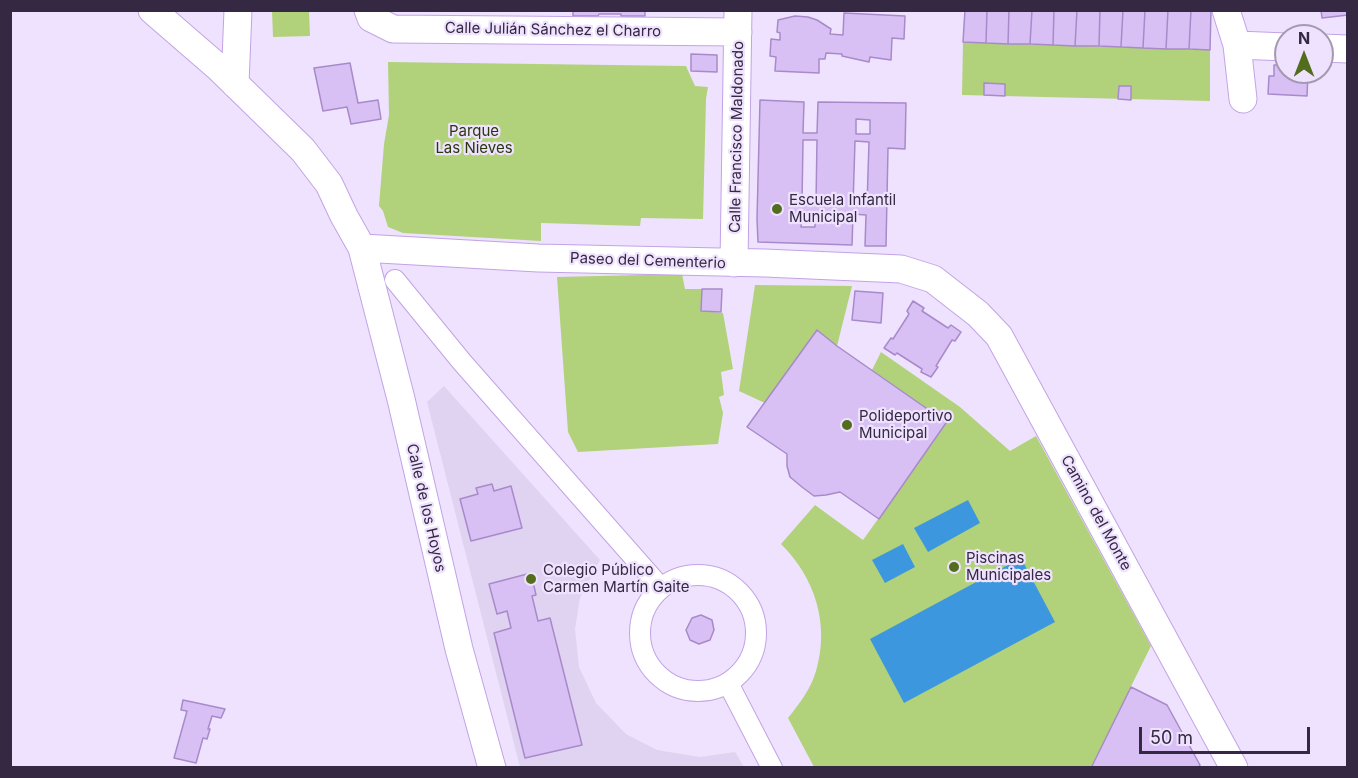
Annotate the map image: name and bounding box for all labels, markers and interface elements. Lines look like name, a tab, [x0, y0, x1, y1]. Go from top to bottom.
street label: Calle Julián Sánchez el Charro	[445, 19, 661, 41]
north arrow	[1274, 24, 1334, 84]
text: N	[1298, 28, 1310, 48]
street label: Calle Francisco Maldonado	[726, 41, 748, 233]
park label: Parque Las Nieves	[435, 122, 513, 157]
place label: Escuela Infantil Municipal	[789, 191, 896, 226]
marker: Escuela Infantil Municipal	[770, 202, 784, 216]
street label: Paseo del Cementerio	[570, 249, 726, 273]
place label: Polideportivo Municipal	[859, 407, 952, 442]
marker: Polideportivo Municipal	[840, 418, 854, 432]
street label: Calle de los Hoyos	[402, 442, 450, 574]
street label: Camino del Monte	[1057, 452, 1135, 574]
place label: Piscinas Municipales	[966, 549, 1051, 584]
marker: Piscinas Municipales	[947, 560, 961, 574]
place label: Colegio Público Carmen Martín Gaite	[543, 561, 689, 596]
marker: Colegio Público Carmen Martín Gaite	[524, 572, 538, 586]
scale bar	[1142, 715, 1313, 753]
text: 50 m	[1150, 727, 1193, 748]

